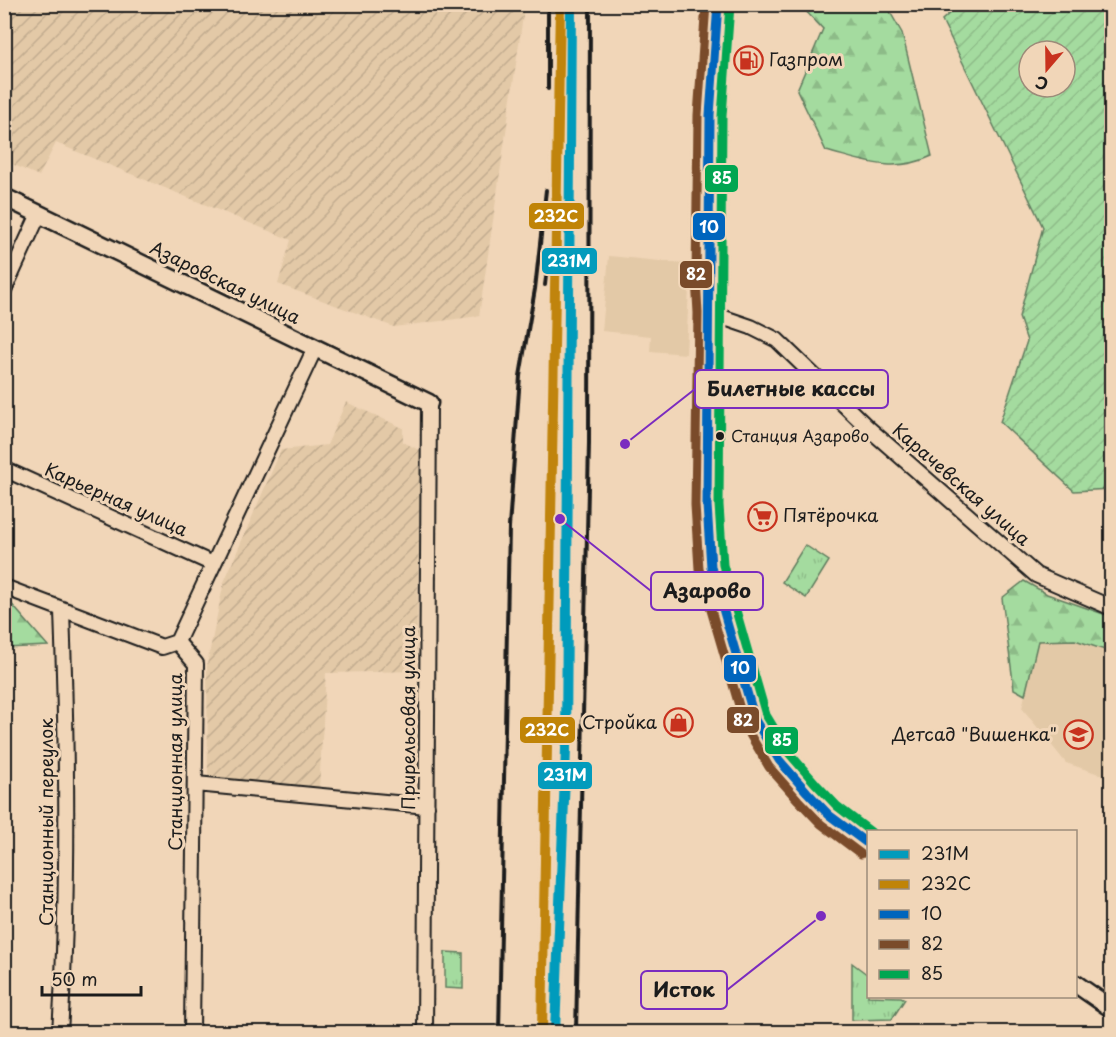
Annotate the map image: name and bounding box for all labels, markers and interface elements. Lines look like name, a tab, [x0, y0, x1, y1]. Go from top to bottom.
north arrow	[1017, 39, 1077, 99]
fuel station icon: Газпром	[732, 44, 764, 76]
place label: Газпром	[769, 45, 843, 72]
text: С	[1032, 71, 1051, 97]
line badge: 85	[704, 164, 739, 193]
text: 85	[712, 165, 732, 189]
line badge: 232C	[528, 202, 585, 230]
text: 232C	[534, 203, 578, 227]
line badge: 10	[692, 212, 726, 241]
text: 10	[699, 214, 719, 238]
street label: Азаровская улица	[146, 233, 306, 330]
line badge: 231М	[541, 247, 598, 275]
text: 231М	[547, 248, 591, 272]
line badge: 82	[679, 260, 713, 289]
text: 82	[686, 261, 707, 285]
callout: Билетные кассы	[695, 370, 888, 408]
text: Билетные кассы	[707, 373, 875, 403]
street label: Карачевская улица	[887, 416, 1037, 552]
place label: Станция Азарово	[731, 423, 869, 447]
marker: Станция Азарово	[714, 430, 726, 442]
street label: Карьерная улица	[41, 455, 193, 543]
supermarket icon: Пятёрочка	[746, 500, 778, 532]
place label: Пятёрочка	[783, 501, 879, 528]
callout: Азарово	[651, 572, 763, 610]
text: Азарово	[662, 575, 751, 605]
street label: Прирельсовая улица	[394, 625, 421, 810]
line badge: 10	[723, 654, 757, 683]
text: 10	[730, 655, 750, 679]
street label: Станционная улица	[161, 673, 188, 851]
line badge: 82	[726, 706, 760, 734]
shop icon: Стройка	[662, 707, 694, 739]
text: 82	[733, 707, 754, 731]
place label: Стройка	[582, 708, 658, 735]
line badge: 232C	[519, 716, 576, 744]
text: 232C	[525, 717, 569, 741]
street label: Станционный переулок	[32, 718, 59, 926]
school or university icon: Детсад "Вишенка"	[1062, 719, 1094, 751]
place label: Детсад "Вишенка"	[891, 720, 1057, 747]
line badge: 85	[764, 726, 799, 755]
text: 85	[772, 727, 792, 751]
line badge: 231М	[537, 761, 593, 790]
text: 231М	[543, 762, 587, 786]
legend	[867, 830, 1077, 998]
text: 231М	[921, 839, 969, 866]
text: 232C	[921, 869, 971, 896]
text: 10	[921, 899, 942, 926]
text: 82	[921, 929, 943, 956]
scale bar	[42, 959, 141, 997]
text: 85	[921, 959, 943, 986]
text: 50 m	[51, 965, 98, 992]
callout: Исток	[641, 971, 727, 1009]
text: Исток	[653, 974, 715, 1004]

